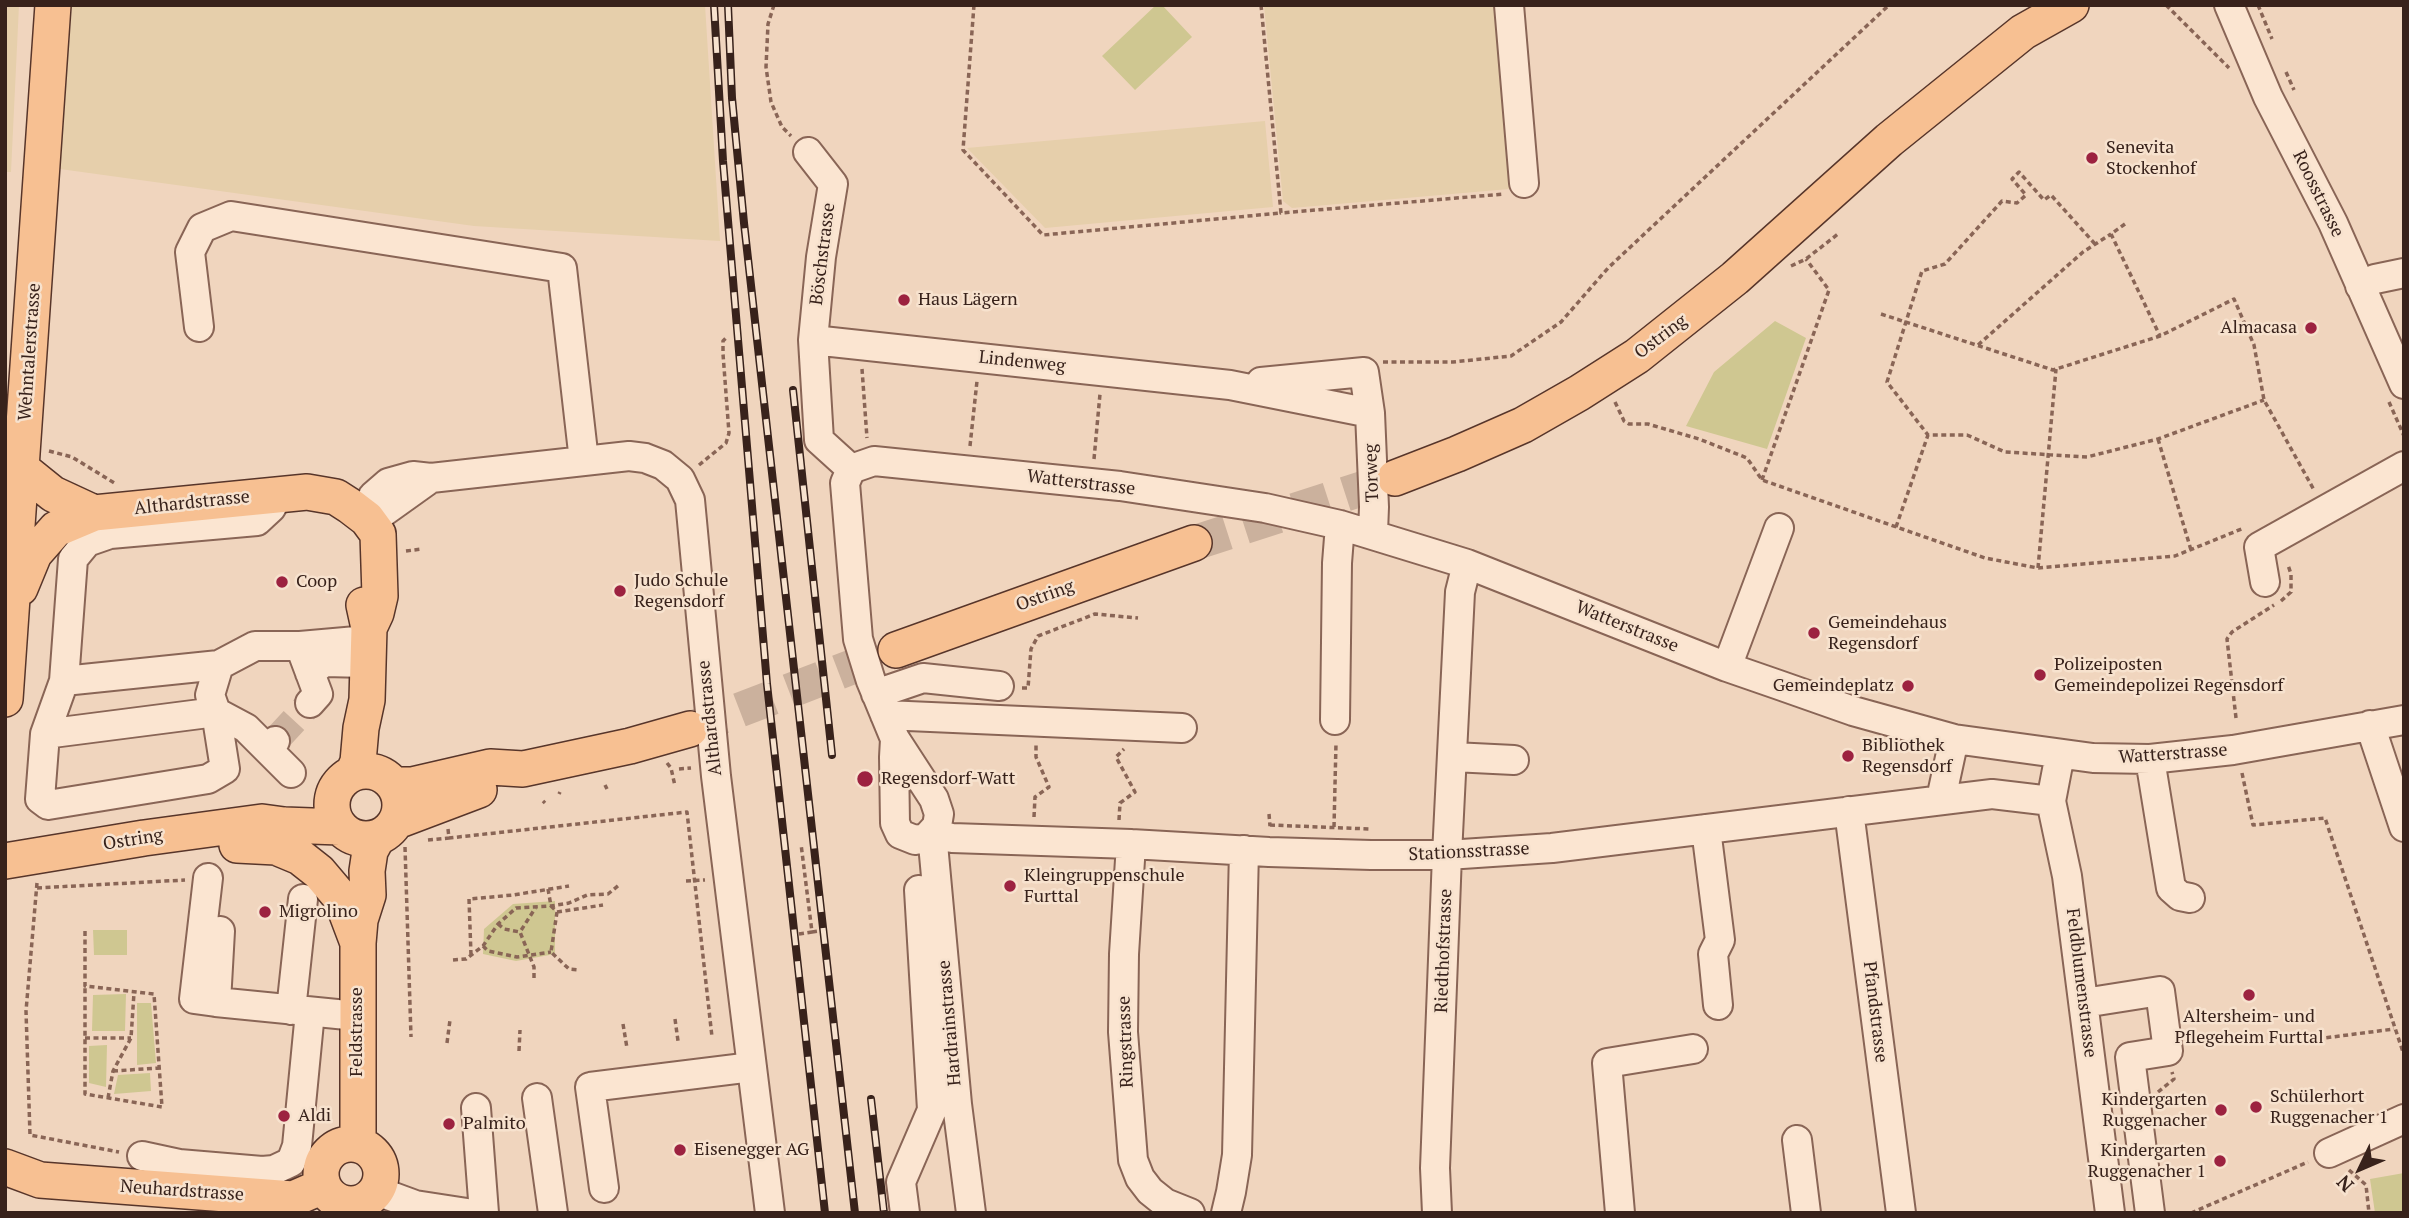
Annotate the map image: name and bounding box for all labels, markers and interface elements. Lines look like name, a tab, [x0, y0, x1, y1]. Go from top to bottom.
place label: Senevita Stockenhof	[2106, 137, 2196, 180]
street label: Roosstrasse	[2288, 147, 2348, 241]
marker: Senevita Stockenhof	[2084, 150, 2100, 166]
street label: Böschstrasse	[806, 202, 840, 306]
street label: Wehntalerstrasse	[14, 282, 46, 422]
place label: Haus Lägern	[918, 289, 1018, 311]
marker: Haus Lägern	[896, 292, 912, 308]
street label: Ostring	[1630, 310, 1692, 364]
place label: Almacasa	[2220, 317, 2297, 339]
marker: Almacasa	[2303, 320, 2319, 336]
street label: Lindenweg	[978, 347, 1066, 377]
street label: Torweg	[1360, 443, 1384, 503]
street label: Watterstrasse	[1026, 466, 1136, 500]
street label: Althardstrasse	[133, 486, 251, 520]
place label: Judo Schule Regensdorf	[634, 570, 728, 612]
place label: Coop	[296, 571, 337, 593]
marker: Coop	[274, 574, 290, 590]
street label: Ostring	[1013, 576, 1077, 616]
marker: Judo Schule Regensdorf	[612, 583, 628, 599]
street label: Watterstrasse	[1572, 597, 1682, 657]
place label: Gemeindehaus Regensdorf	[1828, 612, 1947, 654]
marker: Gemeindehaus Regensdorf	[1806, 625, 1822, 641]
place label: Polizeiposten Gemeindepolizei Regensdorf	[2054, 654, 2284, 696]
street label: Althardstrasse	[693, 659, 727, 777]
marker: Polizeiposten Gemeindepolizei Regensdorf	[2032, 667, 2048, 683]
place label: Gemeindeplatz	[1773, 675, 1894, 697]
marker: Gemeindeplatz	[1900, 678, 1916, 694]
place label: Bibliothek Regensdorf	[1862, 735, 1952, 778]
street label: Watterstrasse	[2118, 739, 2228, 769]
marker: Bibliothek Regensdorf	[1840, 748, 1856, 764]
place label: Regensdorf-Watt	[881, 768, 1015, 790]
marker: Regensdorf-Watt	[855, 769, 875, 789]
street label: Ostring	[102, 825, 164, 855]
street label: Stationsstrasse	[1408, 838, 1530, 866]
place label: Kleingruppenschule Furttal	[1024, 865, 1185, 908]
marker: Kleingruppenschule Furttal	[1002, 878, 1018, 894]
street label: Riedthofstrasse	[1431, 888, 1457, 1014]
place label: Migrolino	[279, 901, 358, 923]
marker: Migrolino	[257, 904, 273, 920]
street label: Feldblumenstrasse	[2061, 907, 2101, 1059]
street label: Hardrainstrasse	[934, 959, 966, 1087]
street label: Pfandstrasse	[1858, 960, 1892, 1064]
street label: Feldstrasse	[346, 987, 368, 1077]
marker: Altersheim- und Pflegeheim Furttal	[2241, 987, 2257, 1003]
street label: Ringstrasse	[1114, 996, 1138, 1088]
place label: Altersheim- und Pflegeheim Furttal	[2174, 1006, 2324, 1048]
place label: Schülerhort Ruggenacher 1	[2270, 1086, 2388, 1128]
place label: Kindergarten Ruggenacher	[2101, 1089, 2207, 1132]
marker: Schülerhort Ruggenacher 1	[2248, 1099, 2264, 1115]
marker: Kindergarten Ruggenacher	[2213, 1102, 2229, 1118]
place label: Aldi	[298, 1105, 331, 1127]
marker: Aldi	[276, 1108, 292, 1124]
place label: Palmito	[463, 1113, 526, 1135]
marker: Palmito	[441, 1116, 457, 1132]
north arrow	[2325, 1134, 2395, 1204]
place label: Eisenegger AG	[694, 1139, 809, 1161]
place label: Kindergarten Ruggenacher 1	[2088, 1140, 2206, 1182]
marker: Eisenegger AG	[672, 1142, 688, 1158]
marker: Kindergarten Ruggenacher 1	[2212, 1153, 2228, 1169]
text: N	[2331, 1170, 2359, 1198]
street label: Neuhardstrasse	[119, 1176, 245, 1206]

